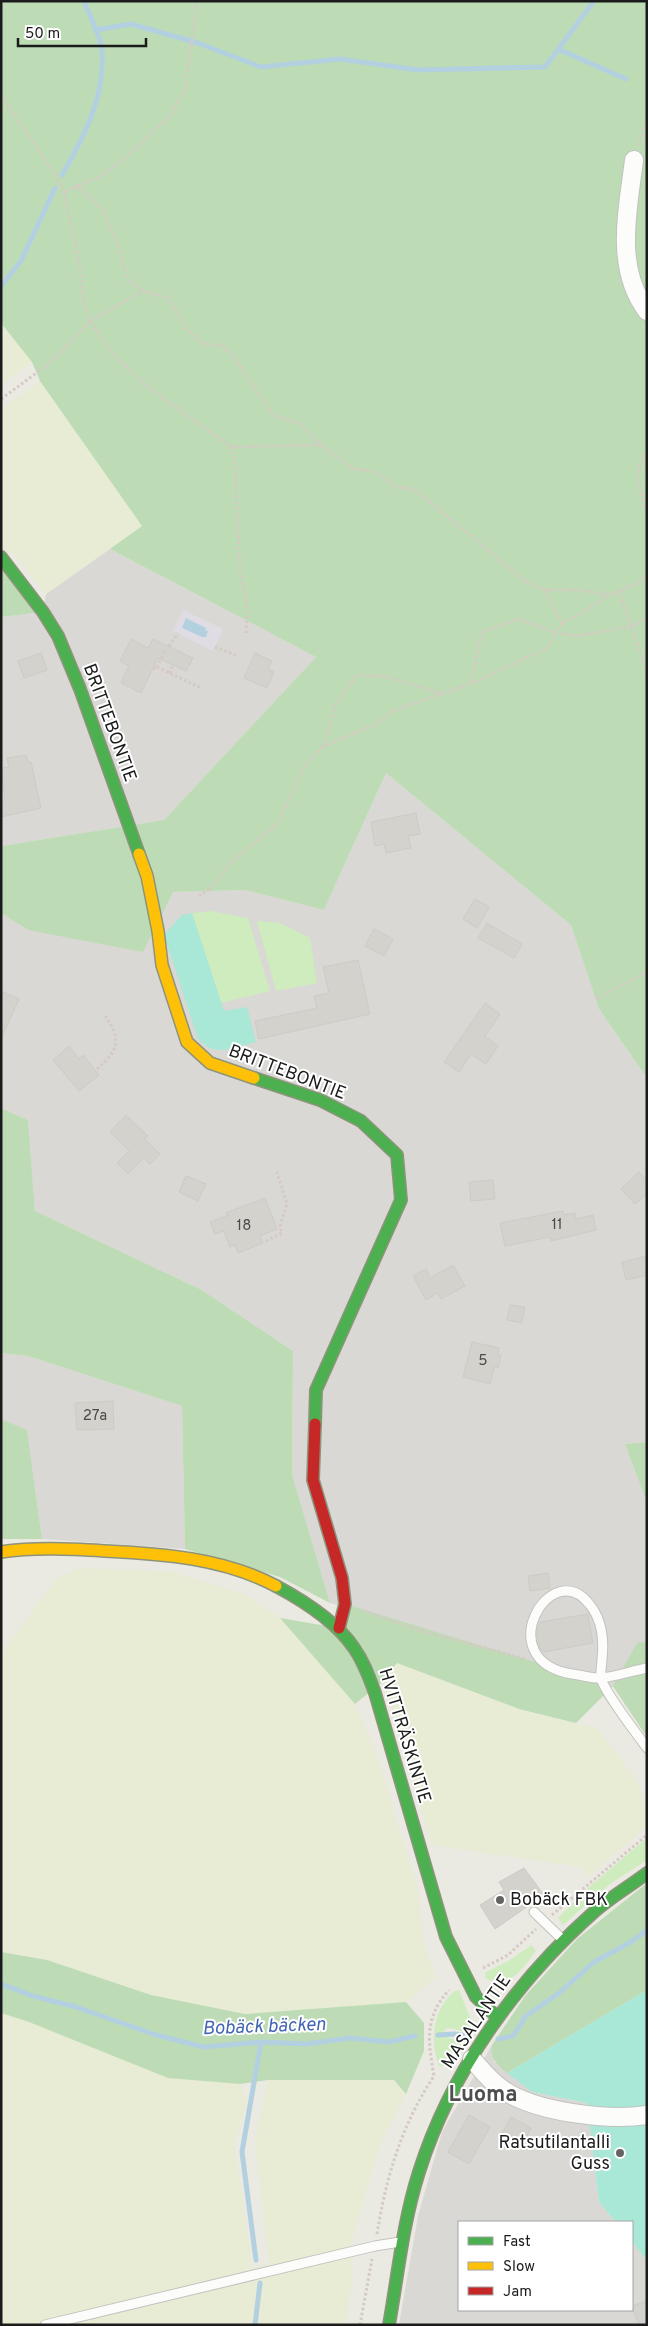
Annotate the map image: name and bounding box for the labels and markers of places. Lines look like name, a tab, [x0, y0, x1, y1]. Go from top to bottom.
place label: Bobäck FBK	[510, 1889, 608, 1912]
marker: Bobäck FBK	[494, 1894, 506, 1906]
place label: Ratsutilantalli Guss	[499, 2132, 610, 2176]
marker: Ratsutilantalli Guss	[614, 2147, 626, 2159]

